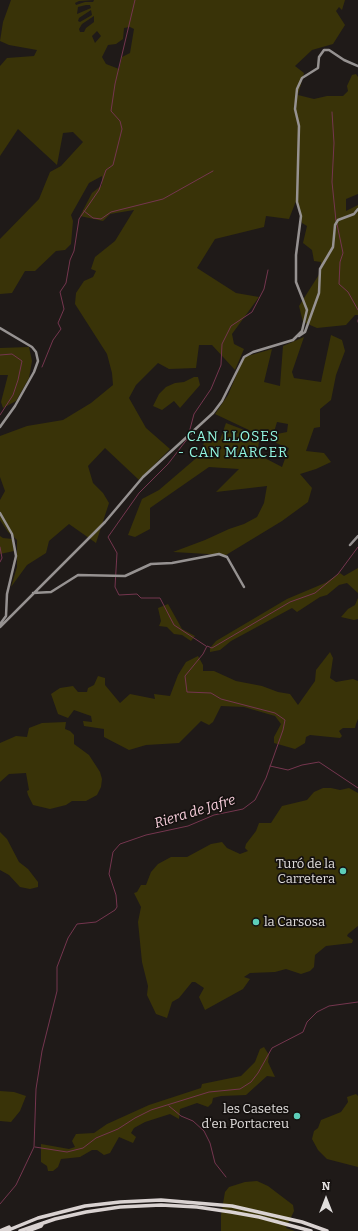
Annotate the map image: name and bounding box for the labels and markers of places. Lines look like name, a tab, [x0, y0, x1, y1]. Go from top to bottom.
place label: Turó de la Carretera	[276, 856, 335, 887]
marker: Turó de la Carretera	[338, 866, 348, 876]
place label: la Carsosa	[264, 914, 325, 930]
marker: la Carsosa	[251, 917, 261, 927]
place label: les Casetes d'en Portacreu	[201, 1101, 289, 1132]
marker: les Casetes d'en Portacreu	[292, 1111, 302, 1121]

